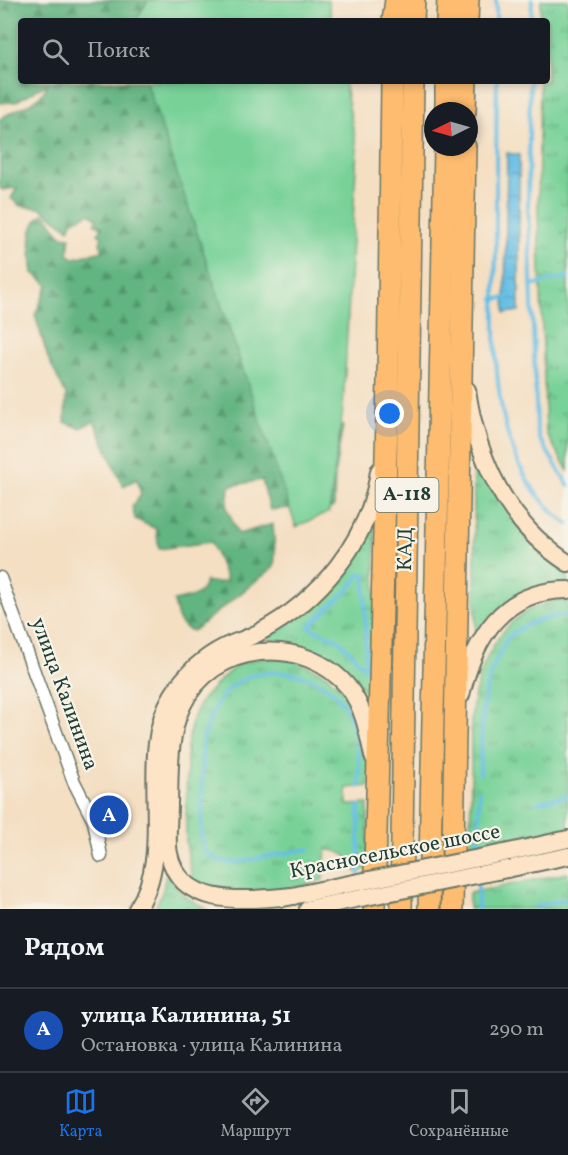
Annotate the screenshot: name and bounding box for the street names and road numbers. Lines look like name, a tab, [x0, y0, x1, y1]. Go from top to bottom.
road number: А-118	[376, 478, 438, 512]
street label: КАД	[391, 527, 421, 571]
street label: улица Калинина	[23, 614, 105, 774]
street label: Красносельское шоссе	[287, 817, 503, 887]

